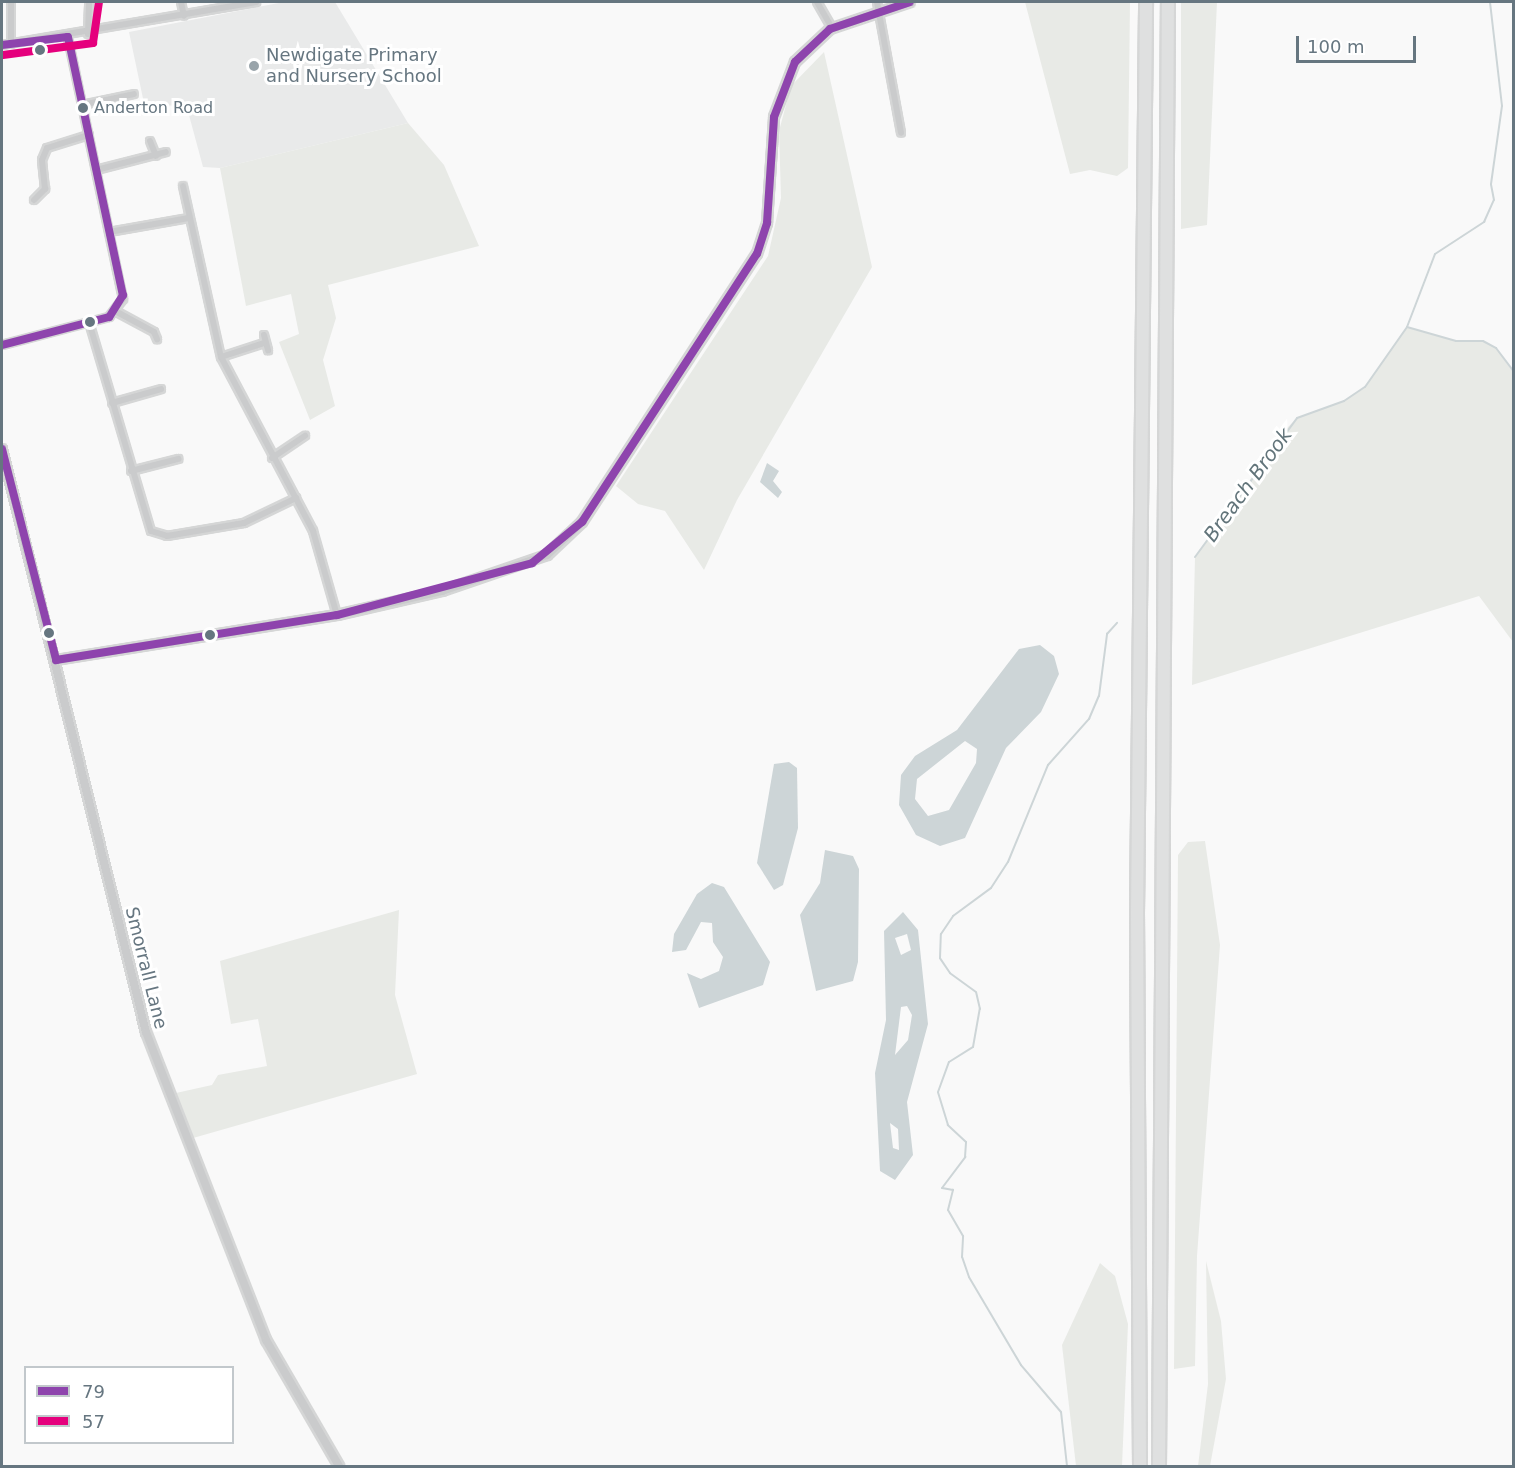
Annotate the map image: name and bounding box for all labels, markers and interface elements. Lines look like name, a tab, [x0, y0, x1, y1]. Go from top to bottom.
scale bar	[1299, 24, 1419, 62]
text: 100 m	[1307, 36, 1365, 57]
unlabelled marker	[34, 44, 46, 56]
place label: Newdigate Primary and Nursery School	[266, 45, 442, 88]
marker: Newdigate Primary and Nursery School	[247, 59, 261, 73]
place label: Anderton Road	[94, 98, 213, 118]
marker: Anderton Road	[77, 102, 89, 114]
unlabelled marker	[84, 316, 96, 328]
water label: Breach Brook	[1199, 424, 1297, 546]
unlabelled marker	[43, 627, 55, 639]
unlabelled marker	[204, 629, 216, 641]
street label: Smorrall Lane	[120, 905, 172, 1031]
legend	[24, 1366, 234, 1444]
text: 79	[82, 1381, 105, 1402]
text: 57	[82, 1411, 105, 1432]

